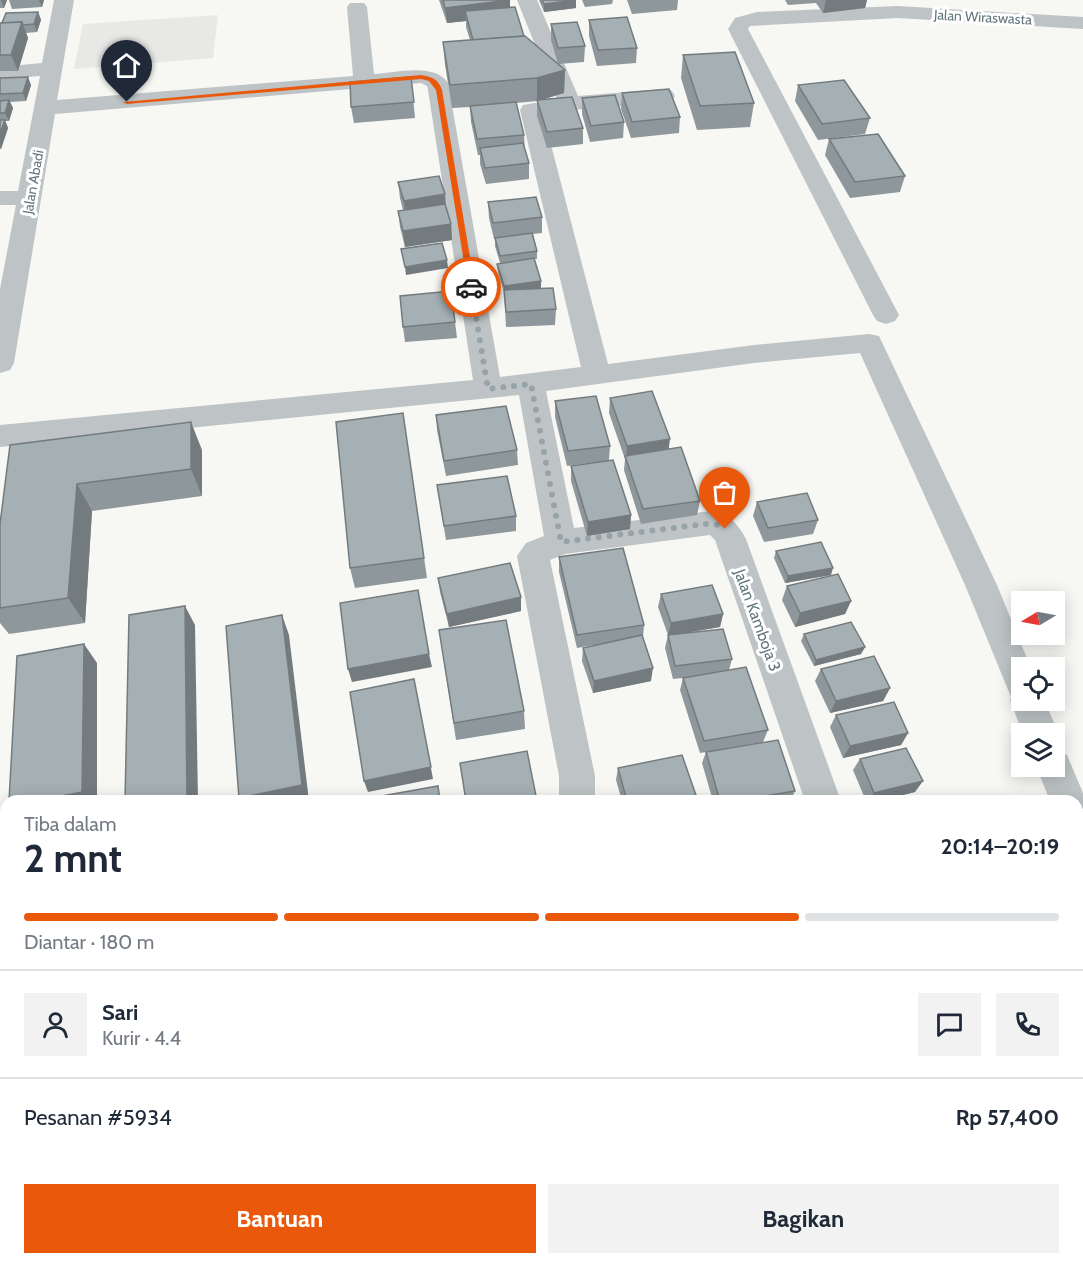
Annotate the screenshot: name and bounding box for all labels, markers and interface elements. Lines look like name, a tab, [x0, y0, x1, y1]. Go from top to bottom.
street label: Jalan Wiraswasta	[933, 5, 1033, 29]
pin	[101, 40, 152, 102]
icon: home	[110, 49, 143, 82]
street label: Jalan Abadi	[18, 148, 48, 217]
courier	[441, 257, 501, 317]
icon: car	[455, 271, 488, 304]
pin	[699, 467, 750, 529]
icon: bag	[708, 476, 741, 509]
street label: Jalan Kamboja 3	[730, 566, 785, 674]
north arrow	[1011, 591, 1065, 645]
map controls	[1011, 591, 1065, 777]
button: locate	[1011, 657, 1065, 711]
button: layers	[1011, 723, 1065, 777]
text: Tiba dalam	[24, 812, 116, 836]
text: 20:14–20:19	[941, 833, 1059, 860]
text: 2 mnt	[24, 834, 122, 882]
text: Diantar · 180 m	[24, 930, 154, 954]
button: person	[24, 993, 87, 1056]
button: chat	[918, 993, 981, 1056]
button: phone	[996, 993, 1059, 1056]
text: Sari	[102, 999, 138, 1026]
text: Kurir · 4.4	[102, 1026, 181, 1050]
text: Pesanan #5934	[24, 1104, 172, 1131]
text: Rp 57,400	[956, 1104, 1059, 1131]
button: Bantuan	[24, 1184, 536, 1253]
button: Bagikan	[548, 1184, 1059, 1253]

